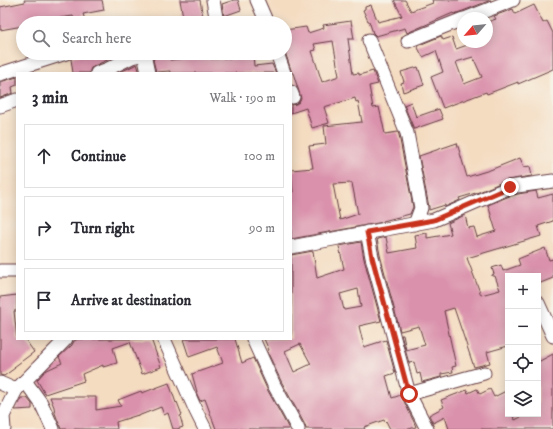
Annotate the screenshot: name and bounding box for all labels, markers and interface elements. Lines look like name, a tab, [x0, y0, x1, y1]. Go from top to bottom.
north arrow	[457, 12, 493, 48]
search box	[16, 16, 292, 60]
icon: search	[30, 27, 52, 49]
text: Search here	[62, 29, 131, 48]
text: 3 min	[32, 87, 68, 109]
text: Walk · 190 m	[210, 90, 276, 106]
icon: ahead	[33, 145, 55, 167]
text: Continue	[71, 147, 126, 166]
text: 100 m	[244, 148, 275, 164]
route end	[501, 178, 519, 196]
icon: right	[33, 217, 55, 239]
text: Turn right	[71, 219, 134, 238]
text: 90 m	[249, 220, 275, 236]
map controls	[505, 273, 541, 417]
button: +	[505, 273, 541, 309]
icon: arrive	[33, 289, 55, 311]
text: Arrive at destination	[71, 291, 191, 310]
button: −	[505, 309, 541, 345]
button: locate	[505, 345, 541, 381]
button: layers	[505, 381, 541, 417]
route start	[400, 385, 418, 403]

